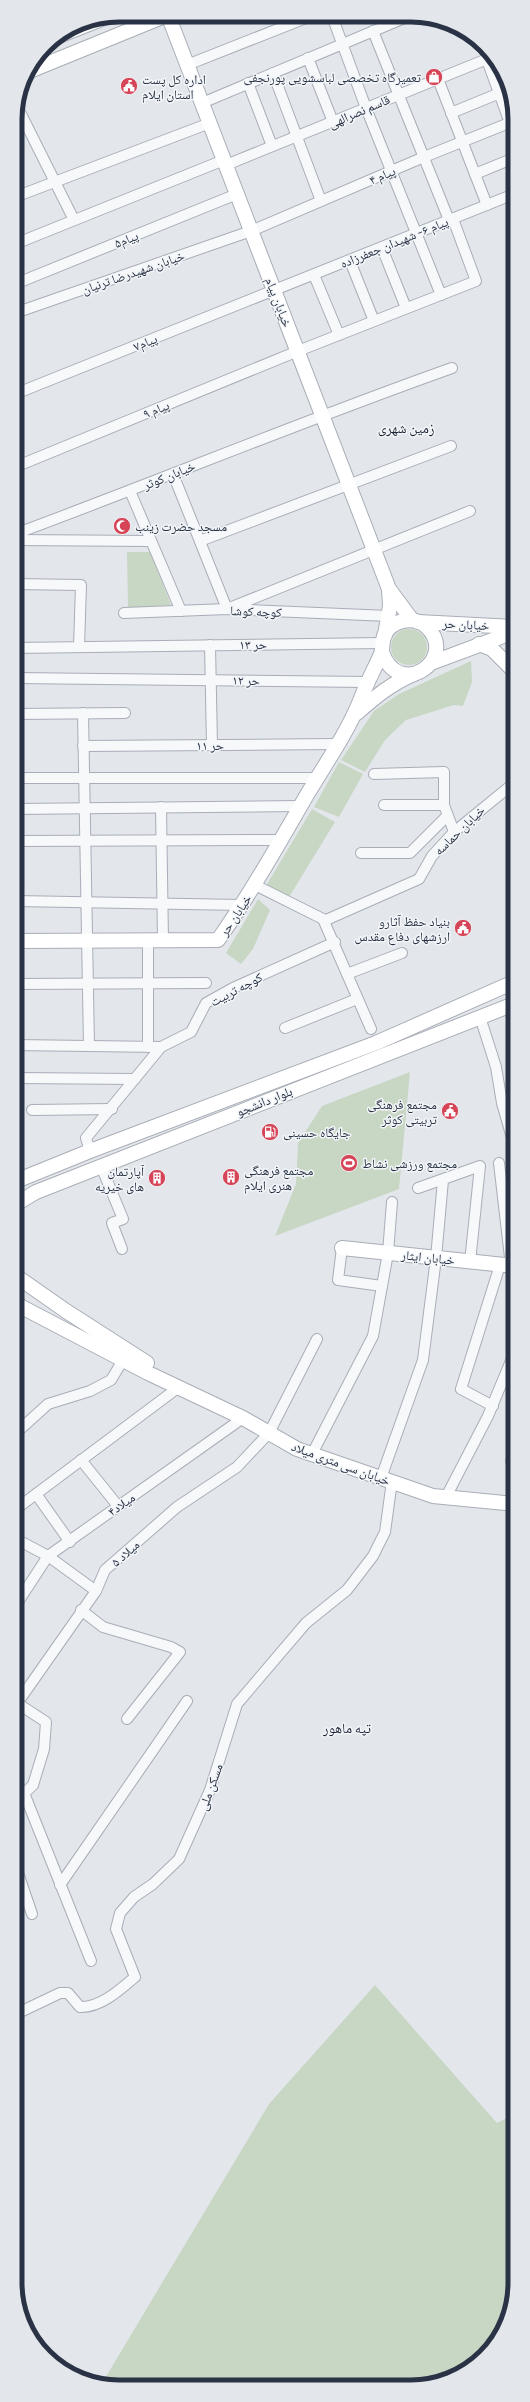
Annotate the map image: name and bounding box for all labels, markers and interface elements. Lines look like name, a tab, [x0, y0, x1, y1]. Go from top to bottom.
shop icon: تعمیرگاه تخصصی لباسشویی پورنجفی	[424, 67, 444, 87]
place label: تعمیرگاه تخصصی لباسشویی پورنجفی	[244, 69, 421, 86]
place label: اداره کل پست استان ایلام	[142, 71, 206, 103]
public building icon: اداره کل پست استان ایلام	[119, 76, 139, 96]
street label: قاسم نصرالهی	[326, 91, 393, 132]
street label: پیام ۴	[366, 162, 398, 189]
street label: پیام ۶- شهیدان جعفرزاده	[338, 213, 451, 272]
street label: پیام۵	[112, 227, 141, 252]
street label: خیابان شهیدرضا ترنیان	[79, 247, 187, 298]
street label: خیابان پیام	[261, 275, 296, 330]
street label: پیام۷	[131, 330, 160, 355]
street label: پیام ۹	[140, 396, 172, 423]
district label: زمین شهری	[378, 419, 434, 437]
street label: خیابان کوثر	[140, 457, 198, 494]
mosque icon: مسجد حضرت زینب	[112, 516, 132, 536]
place label: مسجد حضرت زینب	[135, 518, 227, 535]
street label: کوچه کوشا	[230, 602, 283, 621]
street label: خیابان حر	[441, 615, 490, 634]
street label: ۱۳ حر	[239, 636, 267, 653]
street label: حر ۱۲	[232, 672, 260, 689]
street label: حر ۱۱	[196, 737, 224, 754]
street label: خیابان حماسه	[430, 802, 489, 859]
street label: خیابان حر	[215, 891, 256, 940]
place label: بنیاد حفظ آثارو ارزشهای دفاع مقدس	[355, 913, 450, 946]
public building icon: بنیاد حفظ آثارو ارزشهای دفاع مقدس	[453, 918, 473, 938]
street label: کوچه تربیت	[207, 968, 266, 1010]
street label: بلوار دانشجو	[234, 1083, 295, 1120]
place label: مجتمع فرهنگی تربیتی کوثر	[368, 1096, 437, 1128]
public building icon: مجتمع فرهنگی تربیتی کوثر	[440, 1101, 460, 1121]
fuel station icon: جایگاه حسینی	[260, 1122, 280, 1142]
place label: جایگاه حسینی	[283, 1124, 350, 1141]
sports icon: مجتمع ورزشی نشاط	[339, 1153, 359, 1173]
place label: مجتمع ورزشی نشاط	[362, 1155, 457, 1173]
place label: مجتمع فرهنگی هنری ایلام	[244, 1162, 314, 1194]
place label: آپارتمان های خیریه	[95, 1163, 145, 1195]
building icon: مجتمع فرهنگی هنری ایلام	[221, 1167, 241, 1187]
building icon: آپارتمان های خیریه	[147, 1168, 167, 1188]
street label: خیابان ایثار	[399, 1246, 456, 1269]
street label: خیابان سی متری میلاد	[289, 1438, 393, 1489]
street label: میلاد۴	[104, 1489, 138, 1519]
street label: میلاد ۵	[108, 1536, 143, 1570]
district label: تپه ماهور	[322, 1719, 371, 1737]
street label: مسکن ملی	[194, 1761, 227, 1813]

